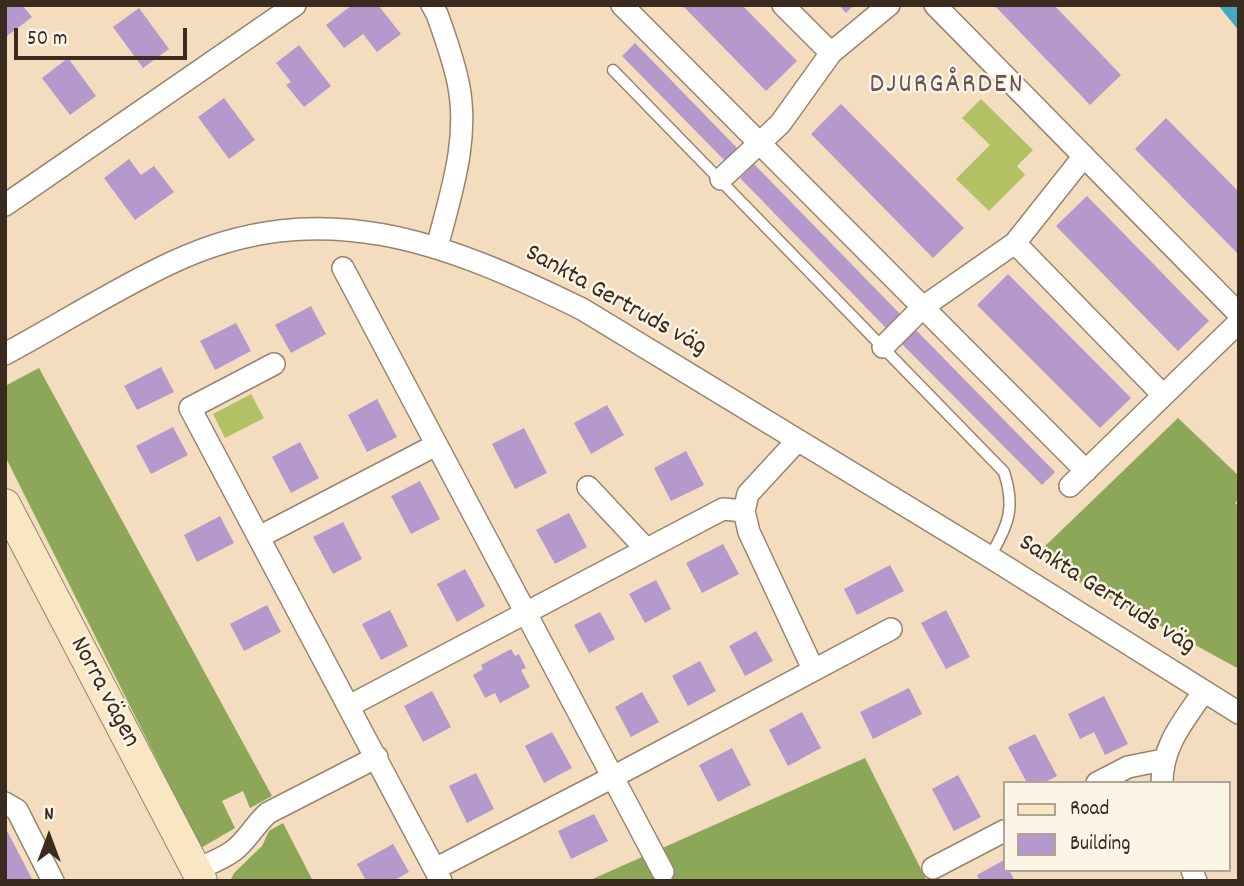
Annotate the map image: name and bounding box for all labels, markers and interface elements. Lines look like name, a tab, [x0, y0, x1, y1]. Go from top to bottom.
scale bar	[18, 14, 191, 58]
text: 50 m	[27, 25, 67, 55]
district label: DJURGÅRDEN	[871, 70, 1023, 104]
street label: Sankta Gertruds väg	[519, 239, 711, 365]
street label: Sankta Gertruds väg	[1012, 529, 1200, 663]
street label: Norra vägen	[61, 632, 145, 754]
legend	[1002, 781, 1230, 872]
text: Road	[1070, 795, 1109, 825]
north arrow	[14, 802, 84, 872]
text: N	[44, 802, 54, 829]
text: Building	[1070, 830, 1130, 860]

